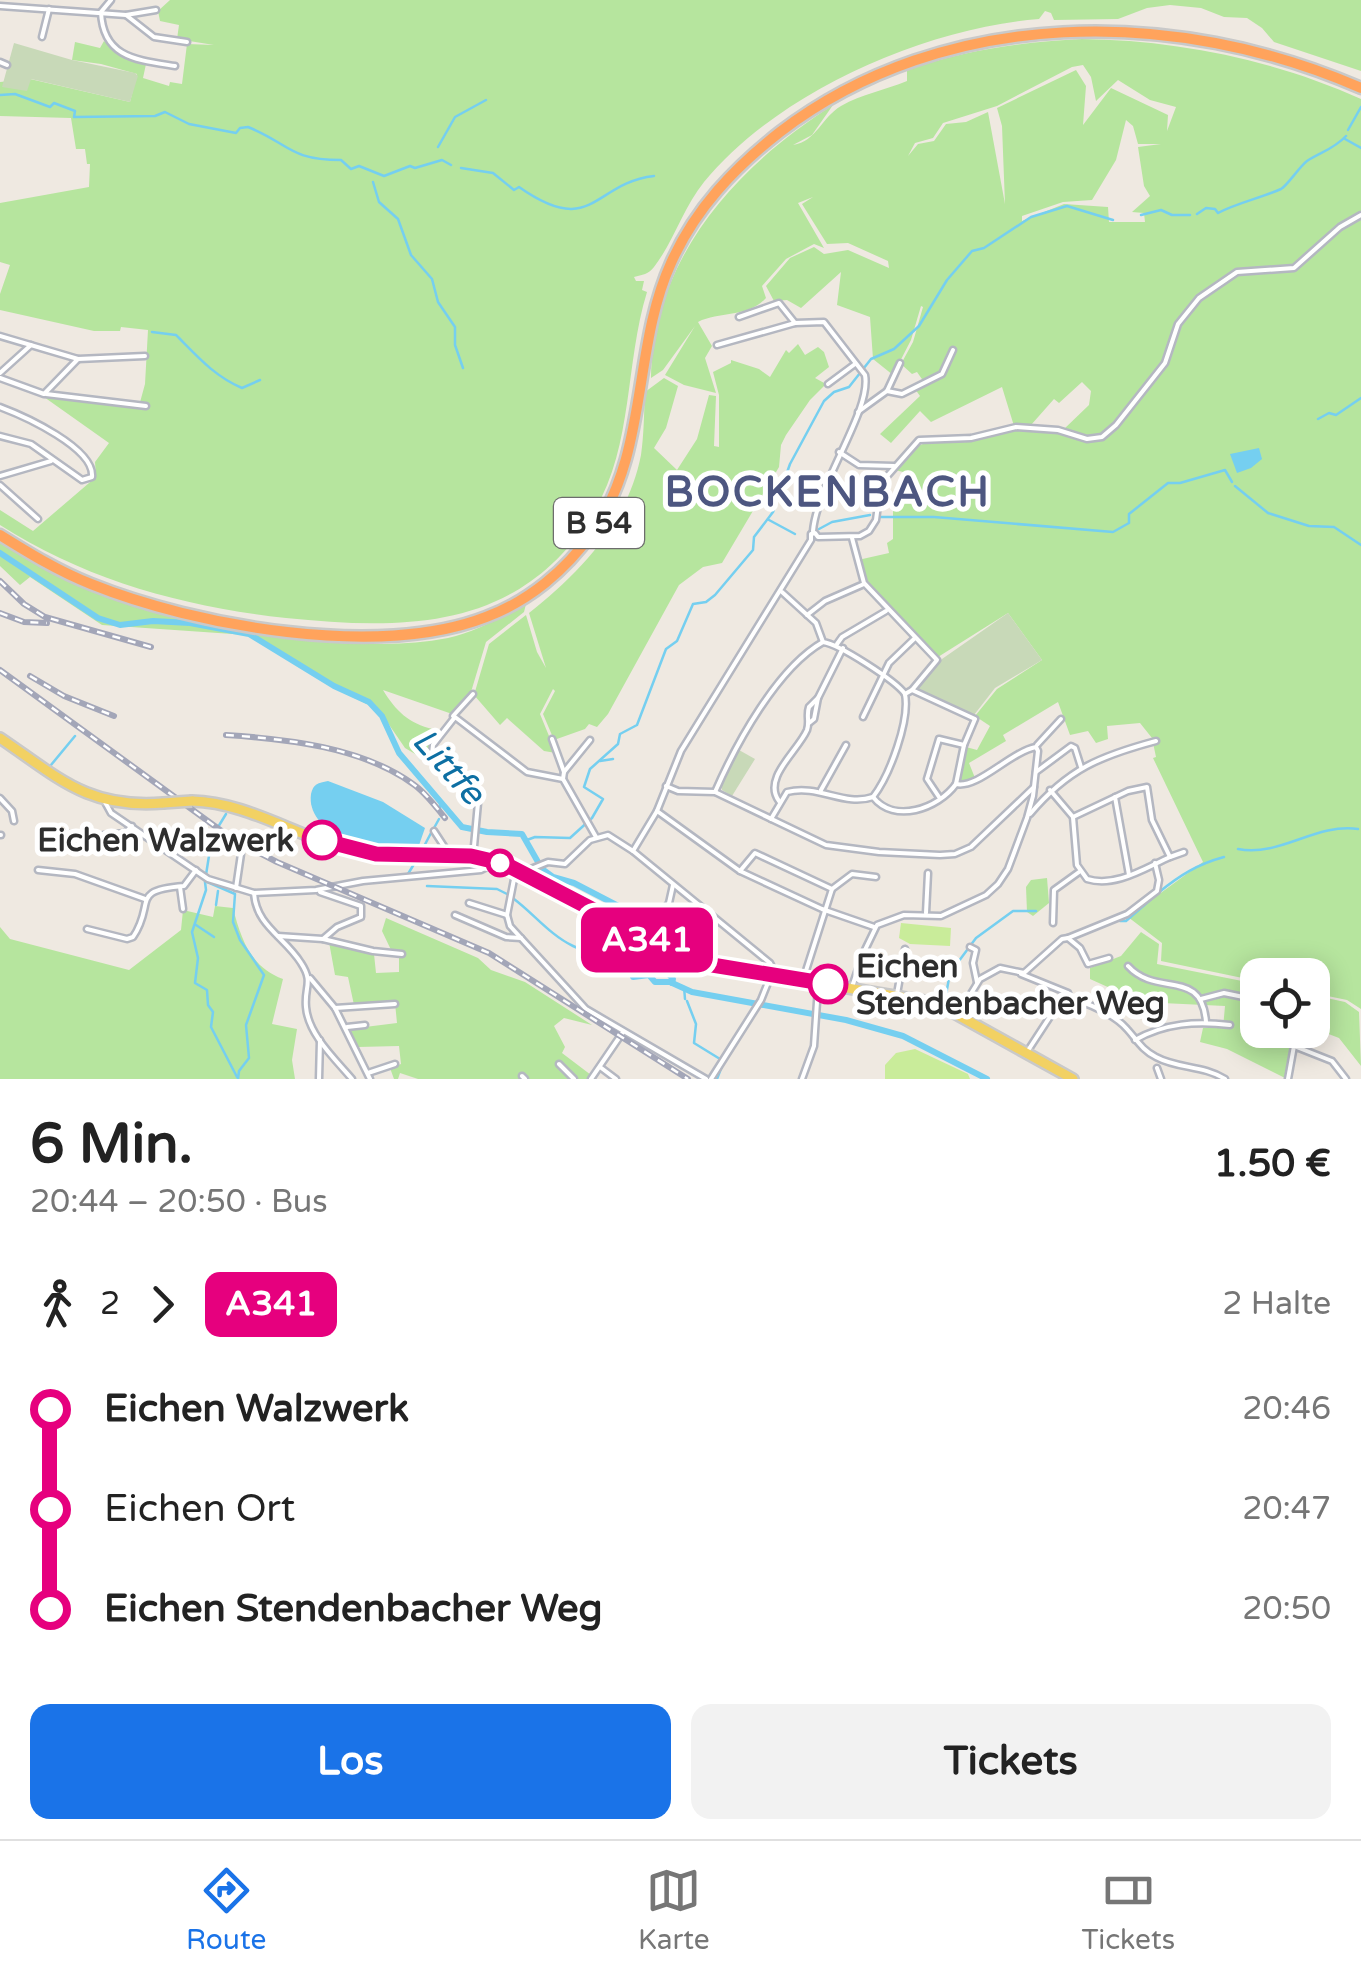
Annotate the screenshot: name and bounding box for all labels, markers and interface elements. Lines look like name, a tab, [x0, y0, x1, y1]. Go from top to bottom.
district label: BOCKENBACH	[665, 467, 991, 518]
road number: B 54	[554, 498, 644, 548]
water label: Littfe	[403, 720, 495, 815]
marker: Eichen Walzwerk	[303, 821, 341, 859]
place label: Eichen Walzwerk	[37, 822, 294, 860]
unlabelled marker	[487, 850, 513, 876]
line badge: A341	[577, 908, 717, 972]
text: A341	[601, 919, 693, 961]
place label: Eichen Stendenbacher Weg	[856, 948, 1165, 1023]
map controls	[1240, 958, 1330, 1048]
button: locate	[1240, 958, 1330, 1048]
marker: Eichen Stendenbacher Weg	[809, 965, 847, 1003]
text: 6 Min.	[30, 1112, 193, 1178]
text: 1.50 €	[1214, 1141, 1331, 1187]
text: 20:44 – 20:50 · Bus	[30, 1183, 328, 1221]
icon: walk	[30, 1277, 85, 1332]
icon: forward	[135, 1277, 190, 1332]
text: A341	[225, 1283, 317, 1325]
text: 2	[100, 1285, 120, 1323]
text: 2 Halte	[1222, 1285, 1331, 1323]
text: Eichen Walzwerk	[104, 1386, 409, 1432]
text: 20:46	[1242, 1390, 1331, 1428]
text: Eichen Ort	[104, 1486, 295, 1532]
text: 20:47	[1242, 1490, 1331, 1528]
text: Eichen Stendenbacher Weg	[104, 1586, 603, 1632]
text: 20:50	[1242, 1590, 1331, 1628]
button: Los	[30, 1704, 671, 1819]
button: Tickets	[691, 1704, 1331, 1819]
tab: Route	[186, 1863, 266, 1957]
tab: Karte	[638, 1863, 710, 1957]
tab: Tickets	[1081, 1863, 1175, 1957]

